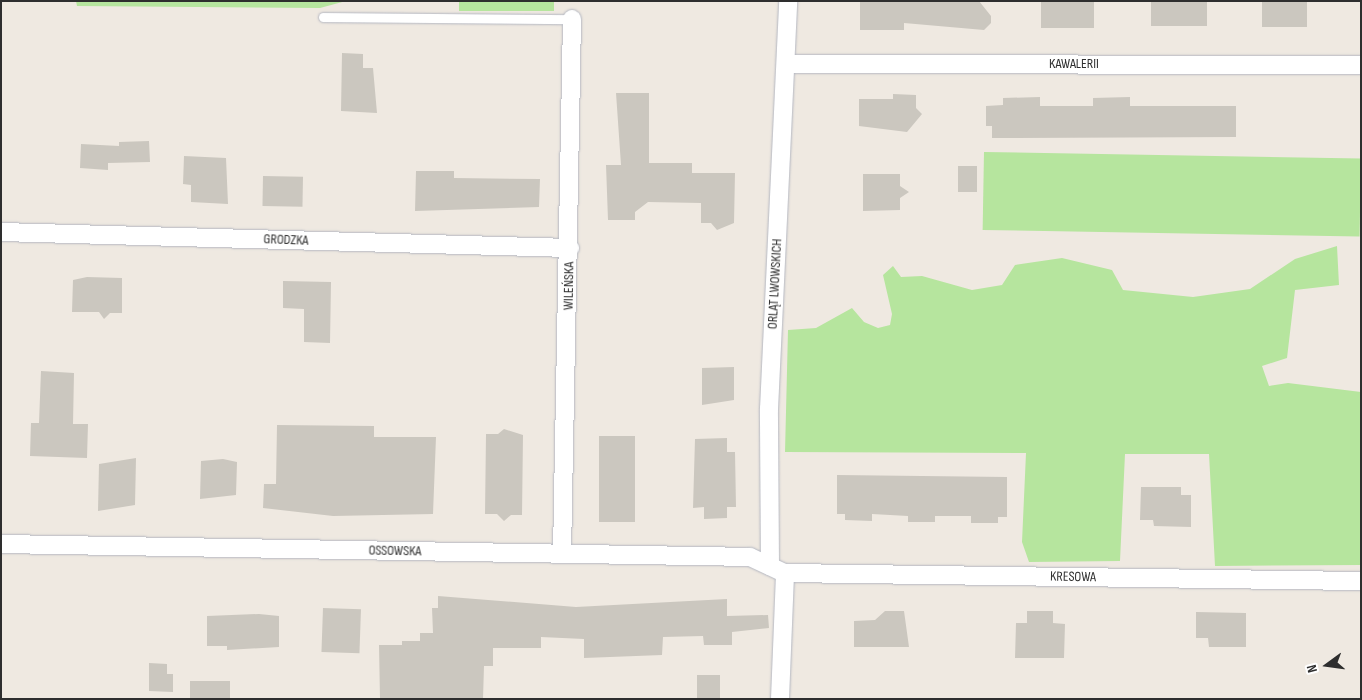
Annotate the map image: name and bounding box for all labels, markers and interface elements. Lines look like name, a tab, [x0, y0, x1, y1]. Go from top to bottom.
street label: KAWALERII	[1049, 56, 1099, 72]
street label: GRODZKA	[263, 231, 309, 249]
street label: ORLĄT LWOWSKICH	[764, 238, 786, 330]
street label: WILEŃSKA	[560, 262, 578, 310]
street label: OSSOWSKA	[368, 542, 422, 560]
street label: KRESOWA	[1050, 568, 1096, 586]
north arrow	[1302, 640, 1352, 690]
text: N	[1303, 663, 1321, 674]

